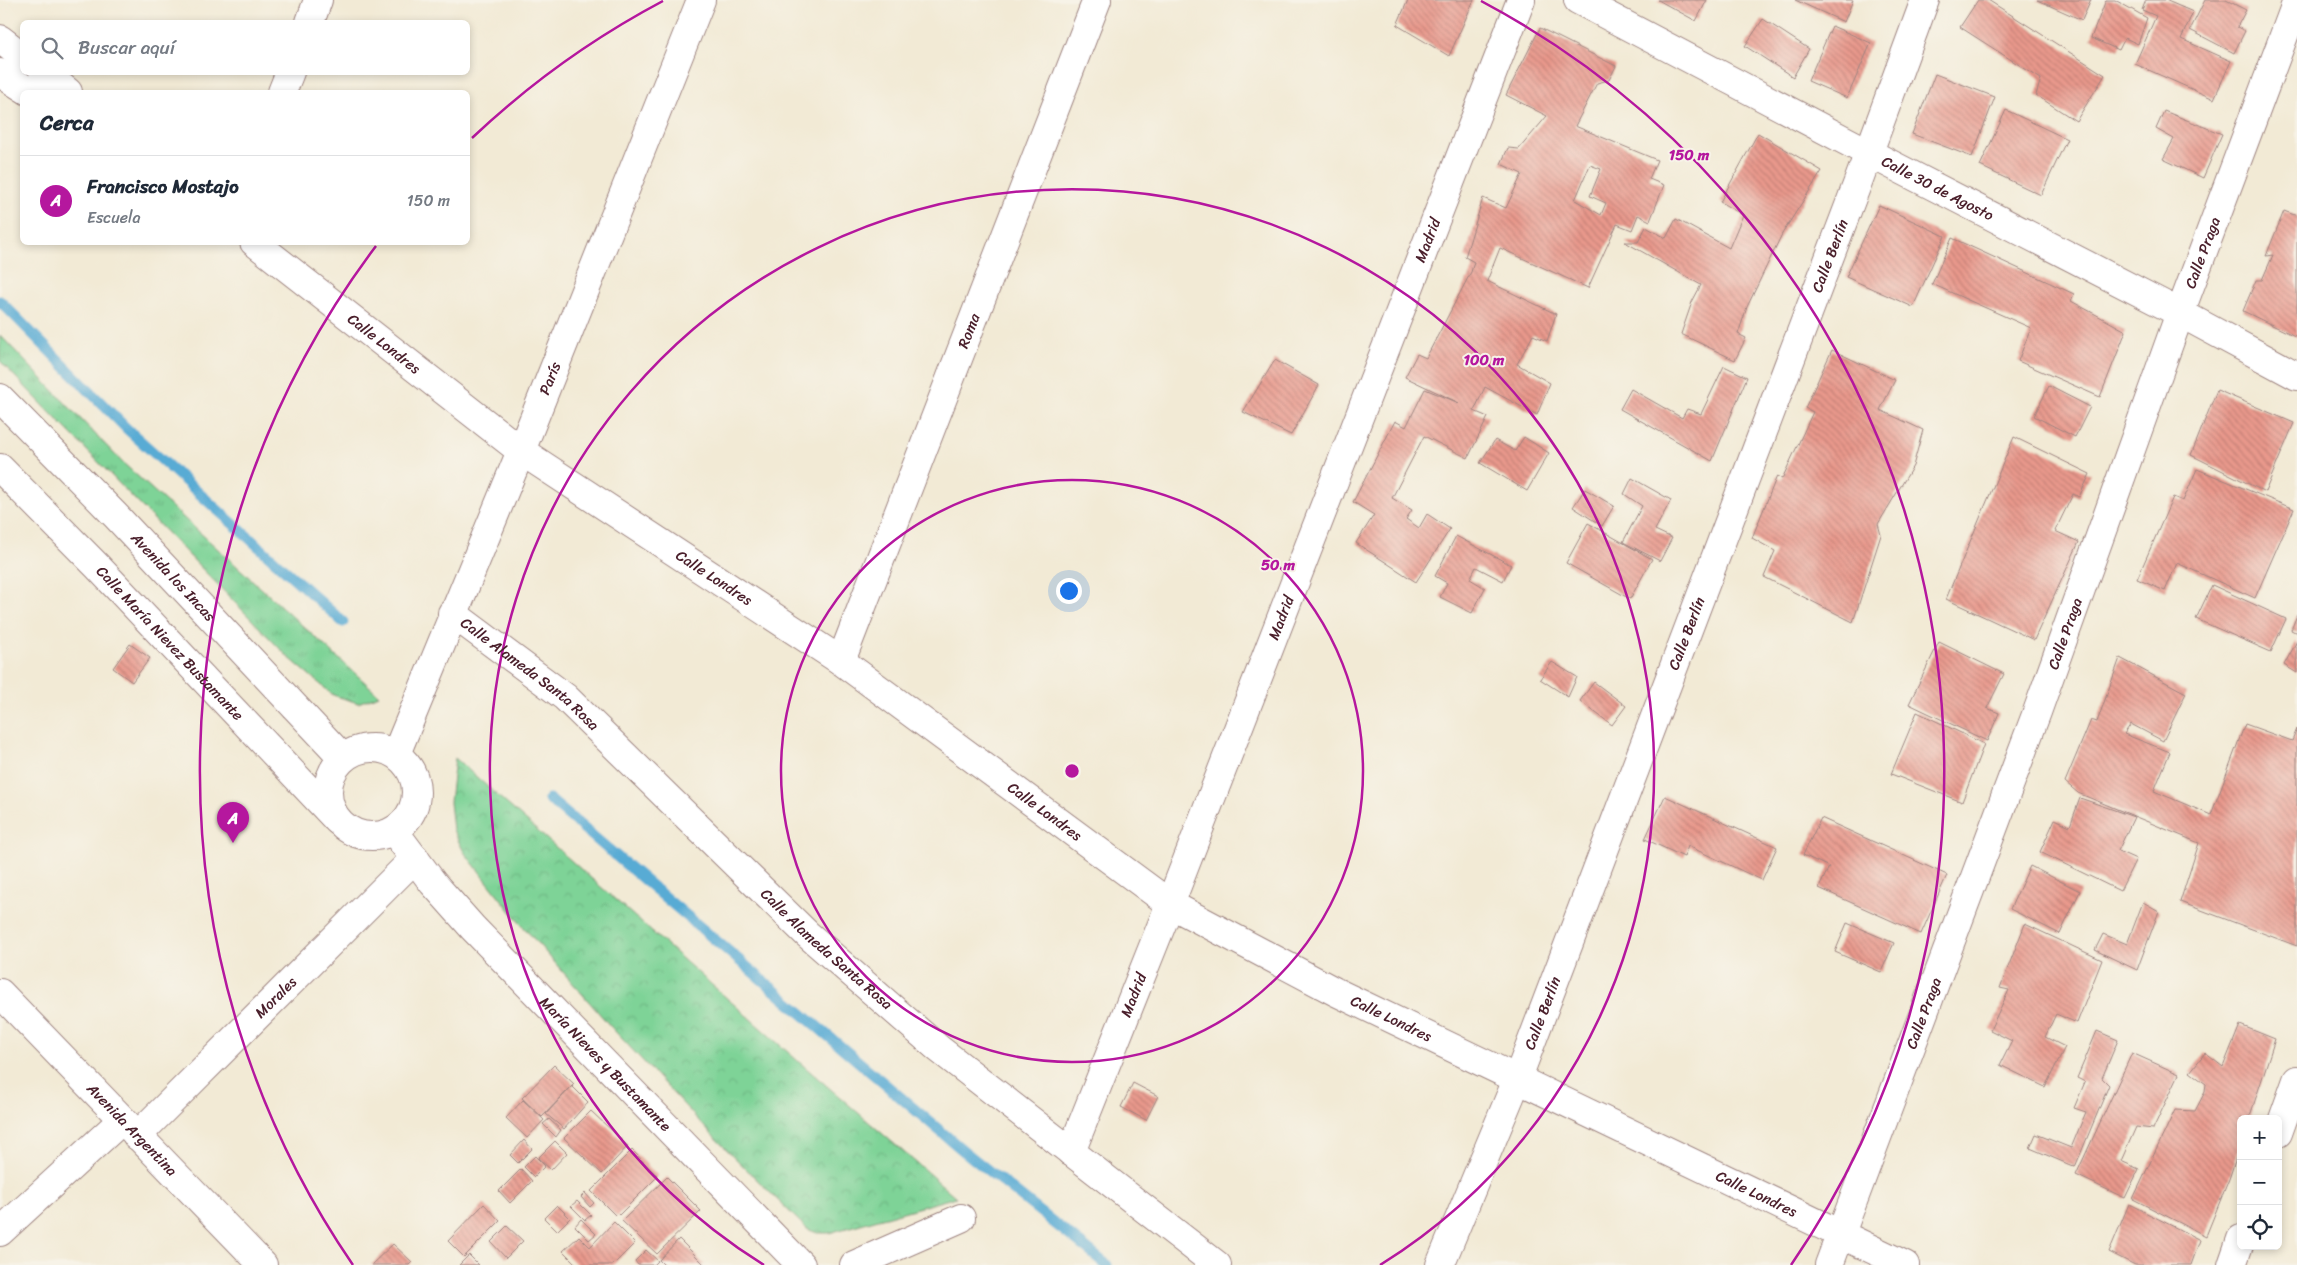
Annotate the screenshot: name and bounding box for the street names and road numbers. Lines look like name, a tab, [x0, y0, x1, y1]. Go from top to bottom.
street label: Calle 30 de Agosto	[1877, 149, 1999, 228]
street label: Madrid	[1407, 213, 1449, 266]
street label: Calle Praga	[2177, 213, 2228, 292]
street label: Calle Berlín	[1804, 215, 1856, 296]
street label: Calle Londres	[341, 306, 427, 381]
street label: Roma	[950, 309, 988, 352]
street label: París	[532, 358, 568, 399]
street label: Avenida los Incas	[124, 525, 222, 628]
street label: Calle Londres	[670, 543, 759, 613]
street label: Calle María Nievez Bustamante	[90, 559, 250, 727]
street label: Madrid	[1261, 591, 1302, 644]
street label: Calle Berlín	[1661, 593, 1712, 674]
street label: Calle Praga	[2040, 594, 2090, 673]
street label: Calle Alameda Santa Rosa	[455, 610, 606, 737]
street label: Calle Londres	[1002, 775, 1088, 848]
street label: Calle Alameda Santa Rosa	[754, 882, 899, 1017]
street label: Madrid	[1113, 968, 1155, 1021]
street label: Morales	[248, 970, 303, 1025]
street label: Calle Berlín	[1517, 973, 1568, 1053]
street label: Calle Praga	[1898, 973, 1949, 1053]
street label: Calle Londres	[1346, 988, 1437, 1050]
street label: María Nieves y Bustamante	[533, 990, 678, 1138]
street label: Avenida Argentina	[80, 1076, 184, 1183]
street label: Calle Londres	[1711, 1163, 1802, 1225]

